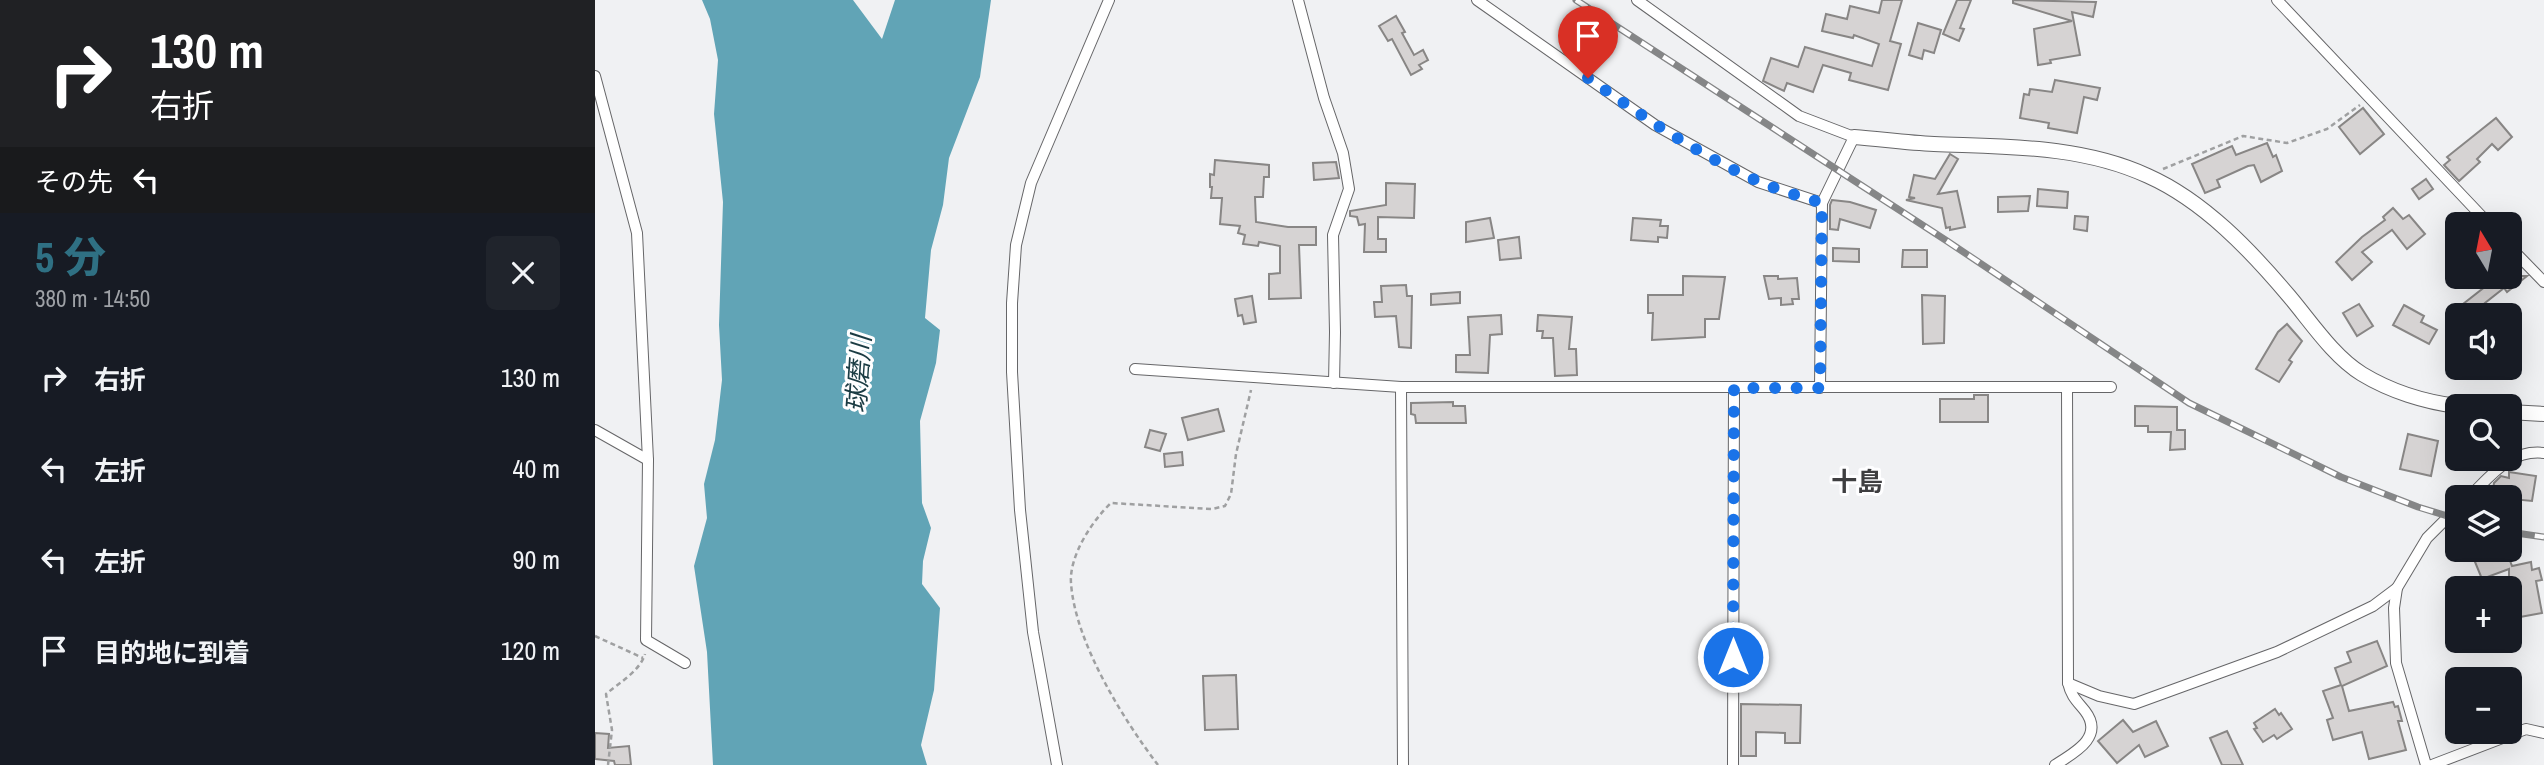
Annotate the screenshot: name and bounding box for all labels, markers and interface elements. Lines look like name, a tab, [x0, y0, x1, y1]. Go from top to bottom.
pin	[1558, 6, 1618, 78]
text: 130 m	[150, 17, 264, 83]
icon: arrive	[1569, 17, 1607, 55]
icon: right	[35, 28, 126, 119]
text: 右折	[150, 84, 214, 127]
icon: left	[127, 161, 165, 199]
text: その先	[35, 164, 113, 199]
north arrow	[2445, 212, 2522, 289]
map controls	[2445, 212, 2522, 744]
text: 5 分	[35, 229, 106, 285]
button: close	[486, 236, 560, 310]
text: 380 m · 14:50	[35, 283, 150, 314]
button: sound	[2445, 303, 2522, 380]
water label: 球磨川	[838, 331, 878, 414]
icon: right	[35, 359, 73, 397]
text: 130 m	[501, 360, 560, 395]
text: 右折	[94, 362, 146, 397]
button: search	[2445, 394, 2522, 471]
icon: left	[35, 450, 73, 488]
text: 40 m	[513, 451, 560, 486]
text: 左折	[94, 453, 146, 488]
district label: 十島	[1831, 464, 1883, 499]
button: layers	[2445, 485, 2522, 562]
icon: left	[35, 541, 73, 579]
text: 90 m	[513, 542, 560, 577]
text: 左折	[94, 544, 146, 579]
button: +	[2445, 576, 2522, 653]
position arrow	[1696, 620, 1770, 694]
icon: arrive	[35, 632, 73, 670]
text: 120 m	[501, 633, 560, 668]
text: 目的地に到着	[94, 635, 250, 670]
button: −	[2445, 667, 2522, 744]

